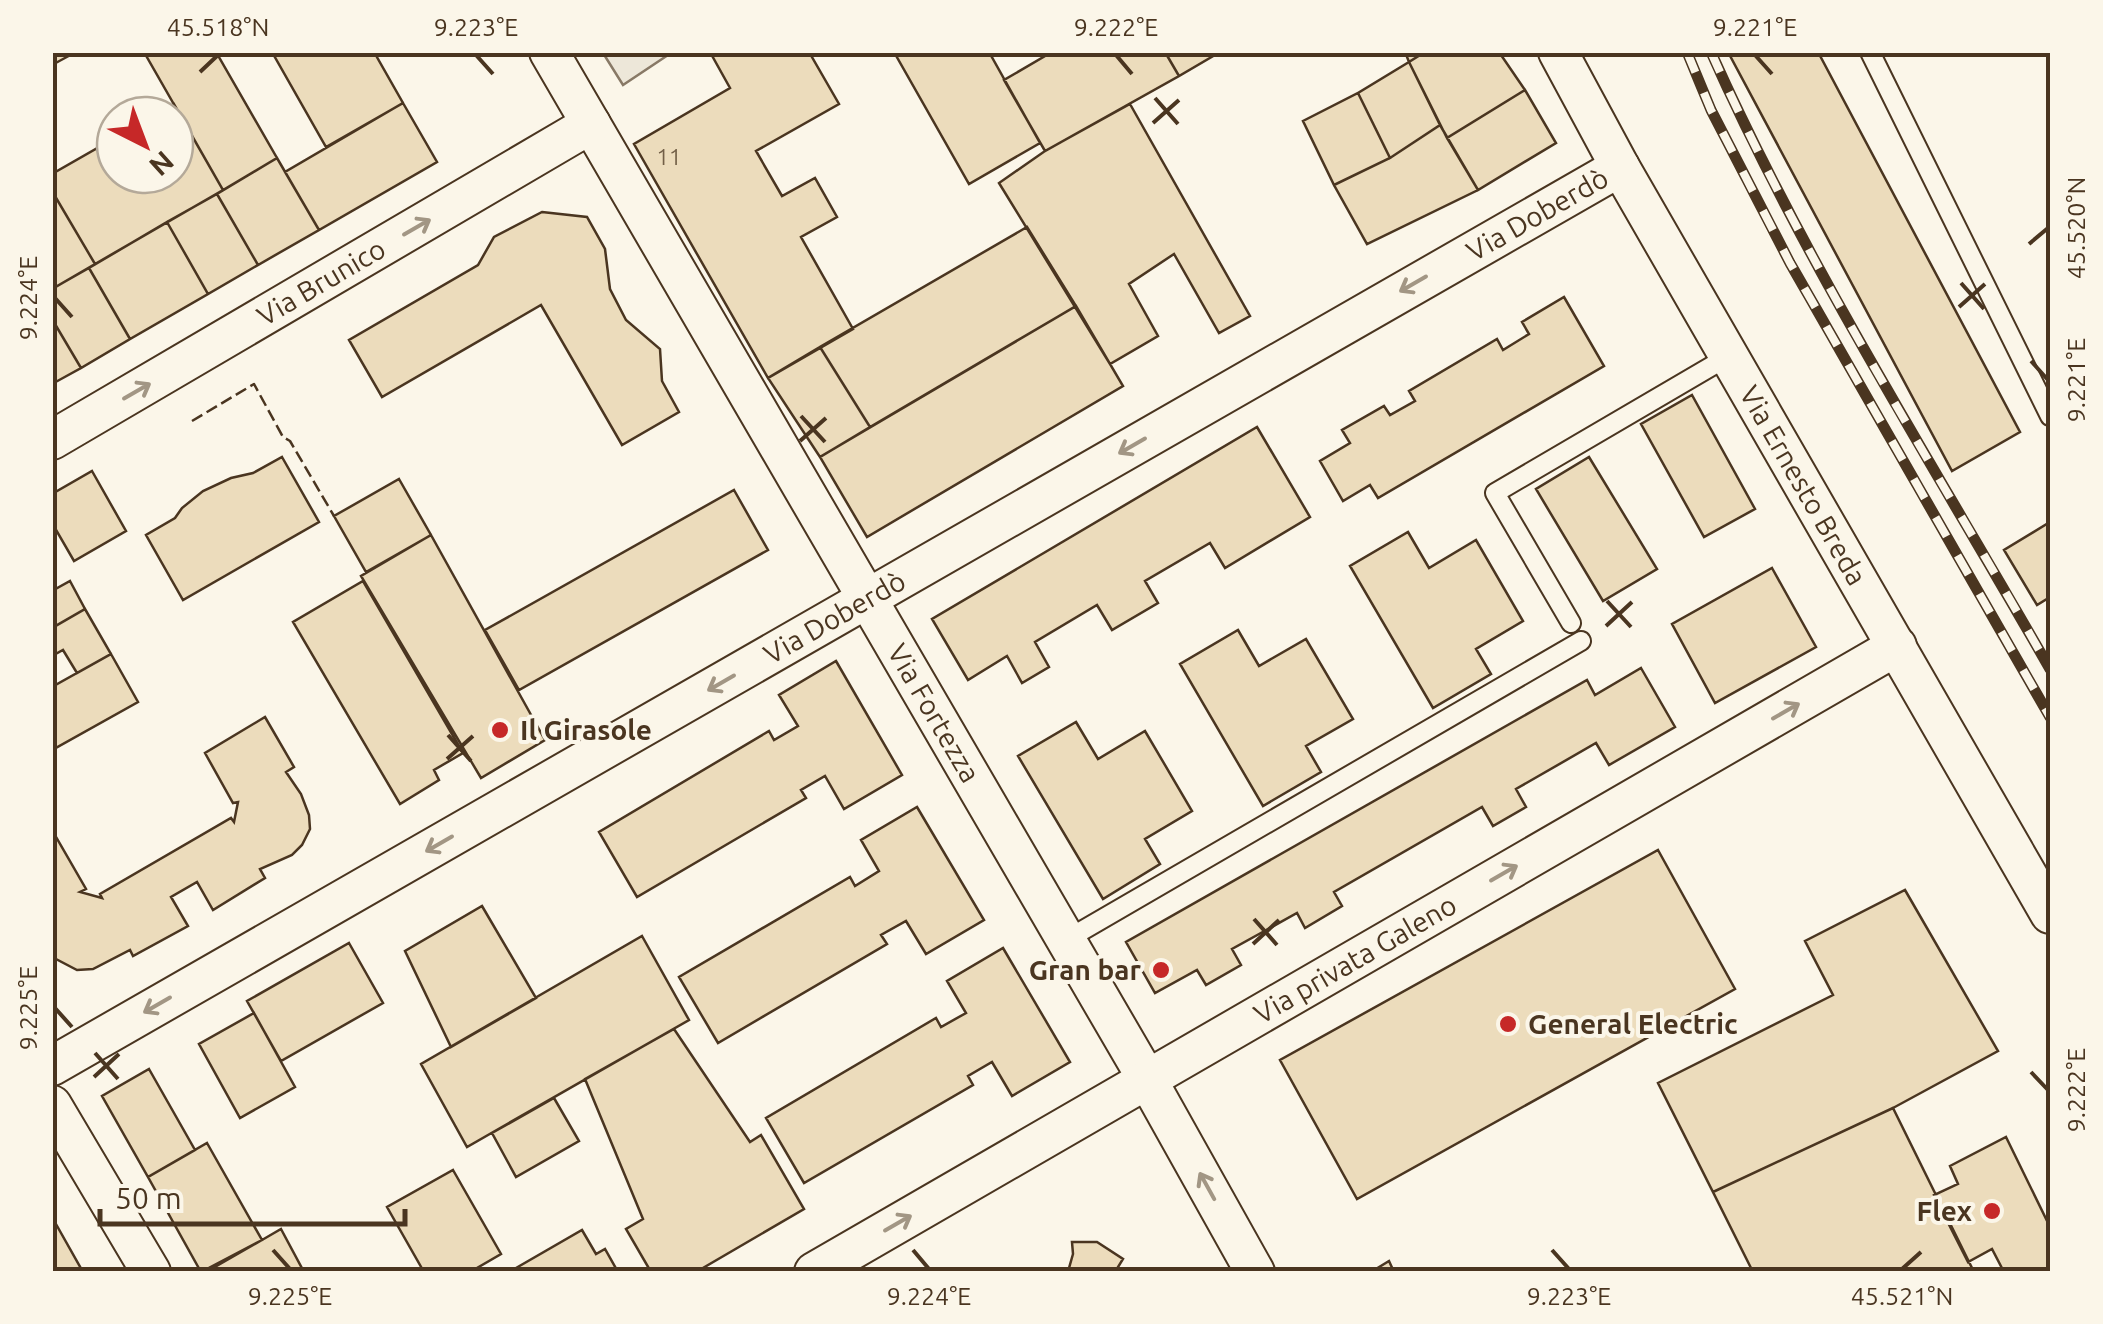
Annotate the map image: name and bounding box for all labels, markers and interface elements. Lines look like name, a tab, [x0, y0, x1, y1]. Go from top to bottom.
text: 45.518°N	[167, 13, 269, 41]
text: 9.223°E	[434, 13, 518, 41]
text: 9.222°E	[1074, 13, 1158, 41]
text: 9.221°E	[1713, 13, 1797, 41]
north arrow	[95, 95, 195, 195]
house number: 11	[657, 144, 681, 169]
text: N	[144, 145, 180, 182]
street label: Via Doberdò	[1461, 161, 1613, 267]
text: 45.520°N	[2062, 177, 2090, 279]
one-way arrow	[402, 217, 431, 237]
street label: Via Brunico	[251, 232, 390, 331]
text: 9.224°E	[14, 256, 42, 340]
one-way arrow	[1399, 274, 1428, 294]
text: 9.221°E	[2062, 338, 2090, 422]
street label: Via Ernesto Breda	[1734, 380, 1873, 590]
one-way arrow	[122, 381, 151, 401]
one-way arrow	[1117, 437, 1147, 457]
street label: Via Doberdò	[758, 564, 910, 670]
street label: Via Fortezza	[882, 638, 987, 787]
one-way arrow	[707, 673, 736, 693]
one-way arrow	[1771, 701, 1799, 721]
place label: Il Girasole	[520, 714, 652, 745]
marker: Il Girasole	[489, 719, 511, 741]
one-way arrow	[425, 834, 454, 854]
one-way arrow	[1489, 863, 1518, 883]
street label: Via privata Galeno	[1248, 888, 1461, 1029]
place label: Gran bar	[1029, 954, 1141, 985]
marker: Gran bar	[1150, 959, 1172, 981]
text: 9.225°E	[14, 966, 42, 1050]
one-way arrow	[143, 996, 172, 1016]
place label: General Electric	[1528, 1008, 1738, 1039]
marker: General Electric	[1497, 1013, 1519, 1035]
text: 9.222°E	[2062, 1048, 2090, 1132]
scale bar	[100, 1164, 405, 1226]
one-way arrow	[1197, 1172, 1217, 1202]
text: 50 m	[115, 1181, 182, 1215]
place label: Flex	[1916, 1195, 1972, 1226]
marker: Flex	[1981, 1200, 2003, 1222]
one-way arrow	[883, 1212, 912, 1232]
text: 9.225°E	[248, 1282, 332, 1310]
text: 9.224°E	[887, 1282, 971, 1310]
text: 9.223°E	[1527, 1282, 1611, 1310]
text: 45.521°N	[1851, 1282, 1953, 1310]

